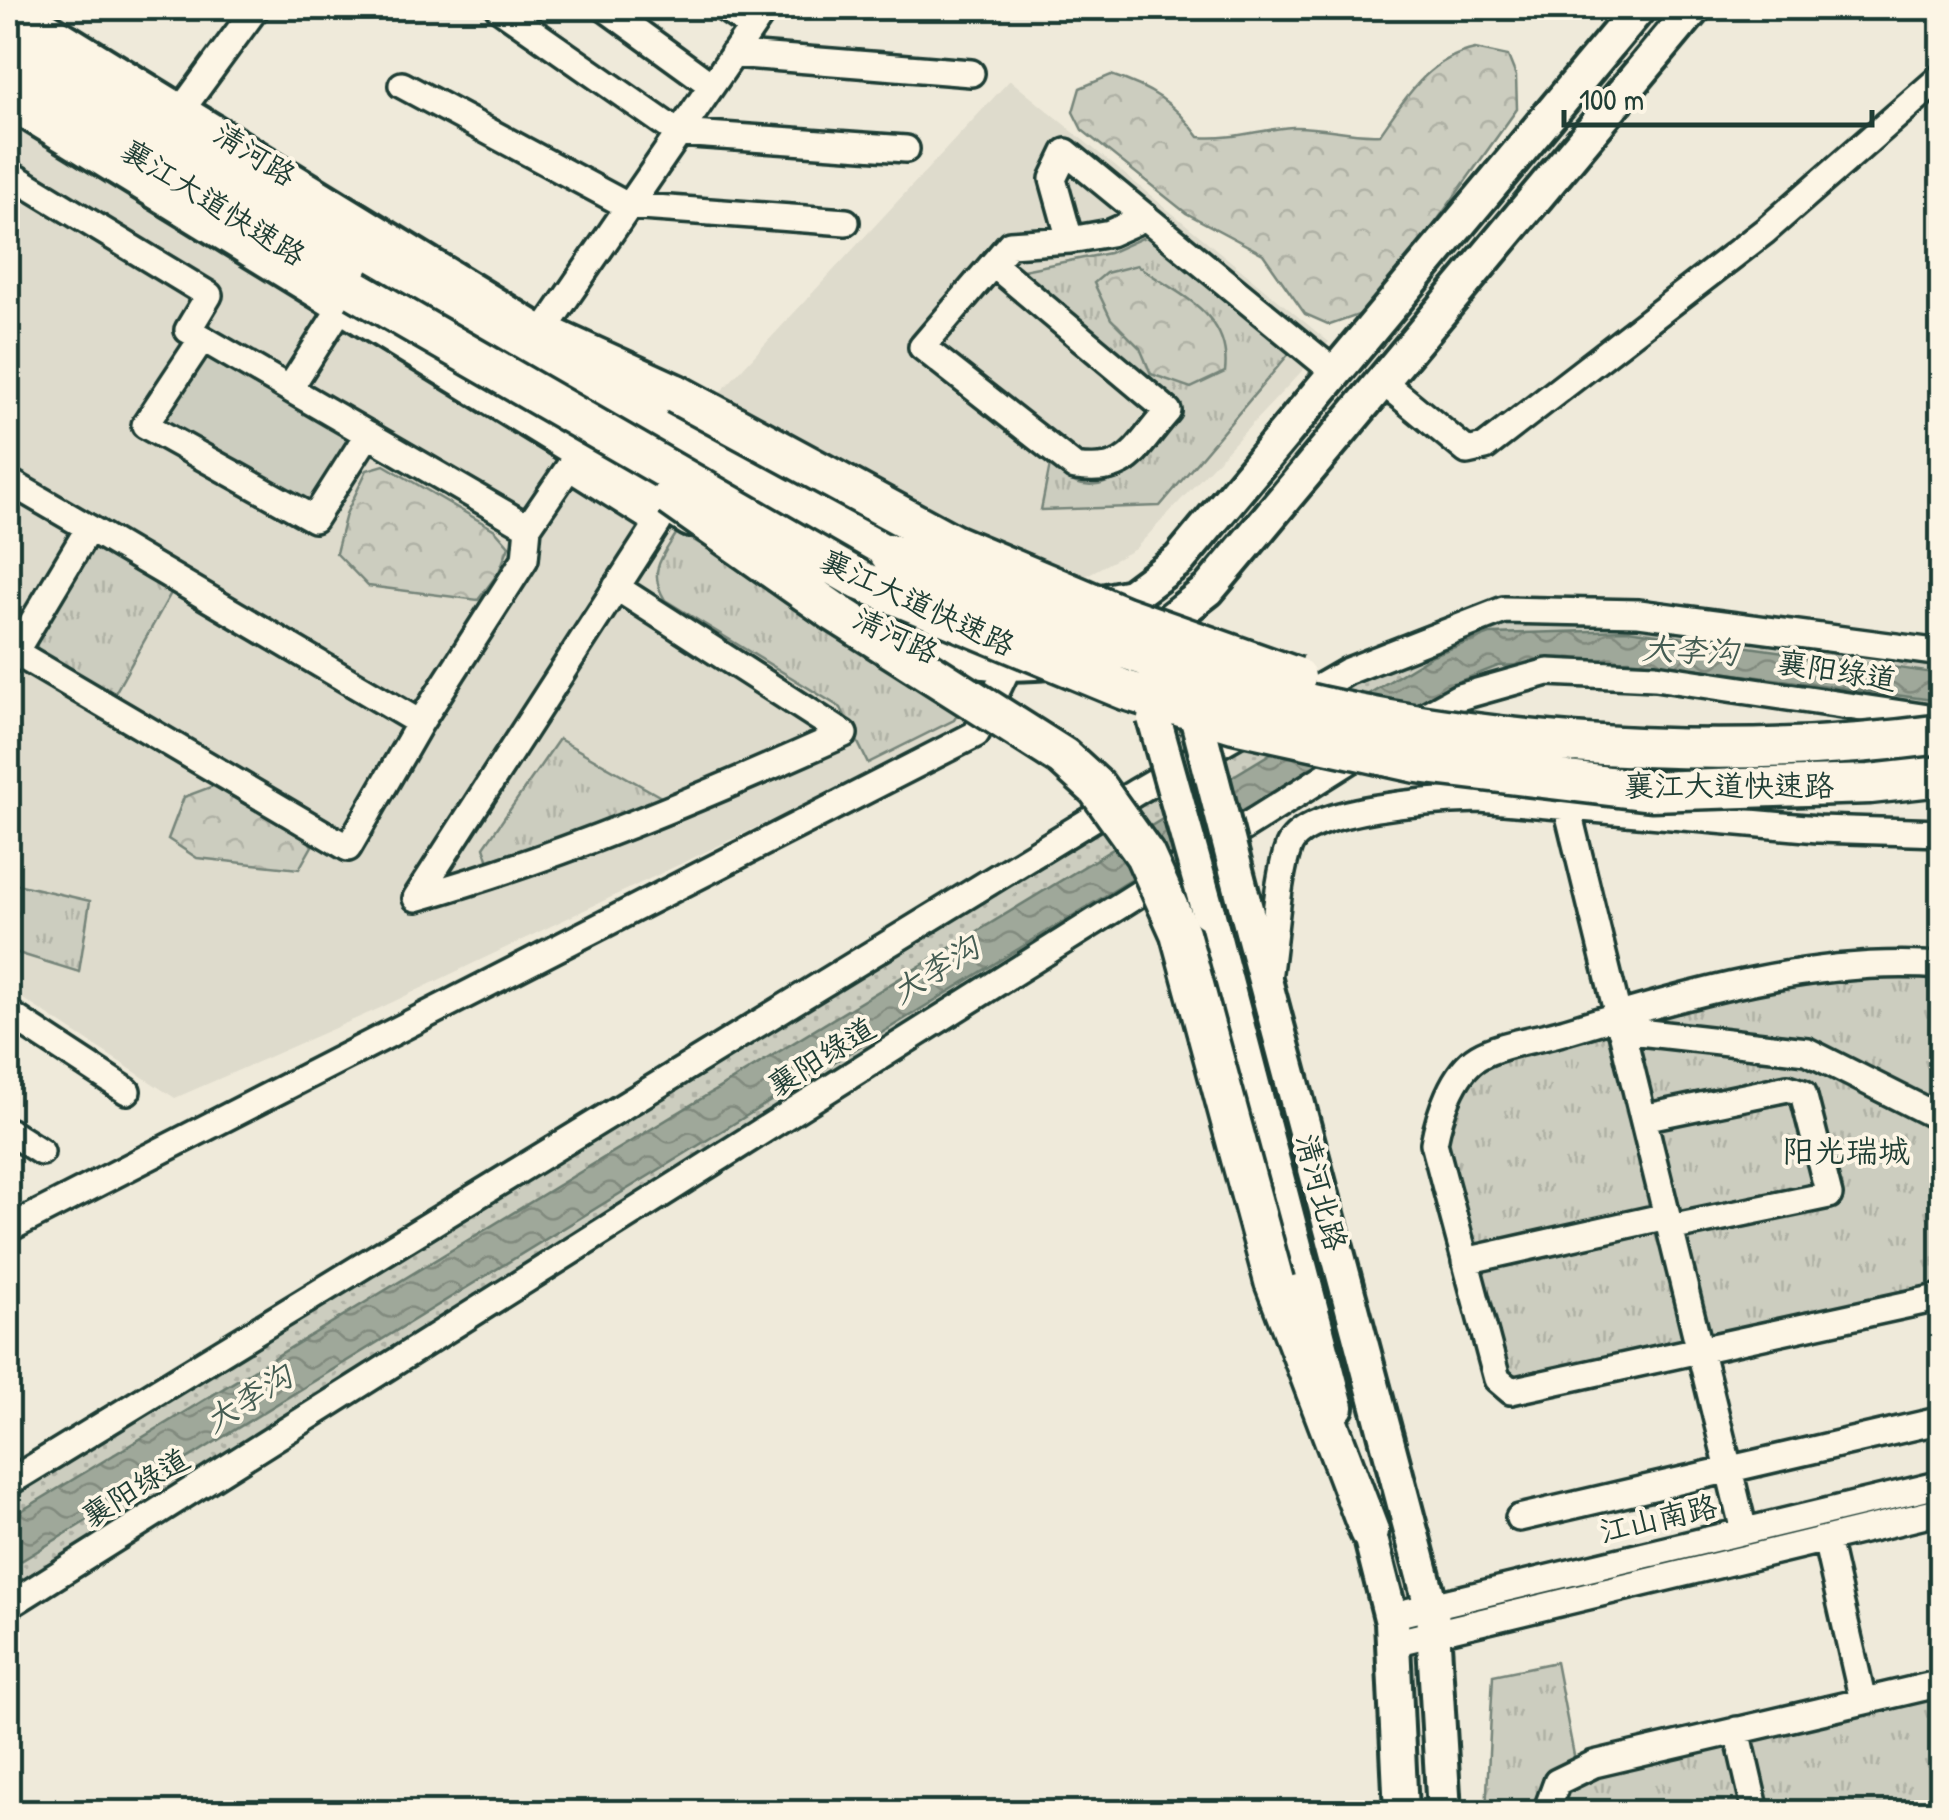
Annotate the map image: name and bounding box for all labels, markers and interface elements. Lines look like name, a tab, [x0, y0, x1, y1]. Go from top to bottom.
scale bar	[1564, 65, 1872, 127]
text: 100 m	[1579, 79, 1644, 119]
street label: 清河路	[206, 113, 304, 195]
street label: 襄江大道快速路	[114, 129, 314, 275]
street label: 襄江大道快速路	[814, 539, 1022, 665]
street label: 清河路	[847, 598, 945, 672]
water label: 大李沟	[1641, 626, 1742, 674]
street label: 襄阳绿道	[1775, 641, 1899, 699]
street label: 襄江大道快速路	[1624, 765, 1834, 805]
water label: 大李沟	[883, 924, 990, 1013]
street label: 襄阳绿道	[760, 1007, 882, 1105]
street label: 清河北路	[1287, 1129, 1357, 1255]
district label: 阳光瑞城	[1782, 1129, 1910, 1172]
water label: 大李沟	[196, 1353, 303, 1442]
street label: 襄阳绿道	[74, 1438, 196, 1536]
street label: 江山南路	[1595, 1485, 1721, 1551]

